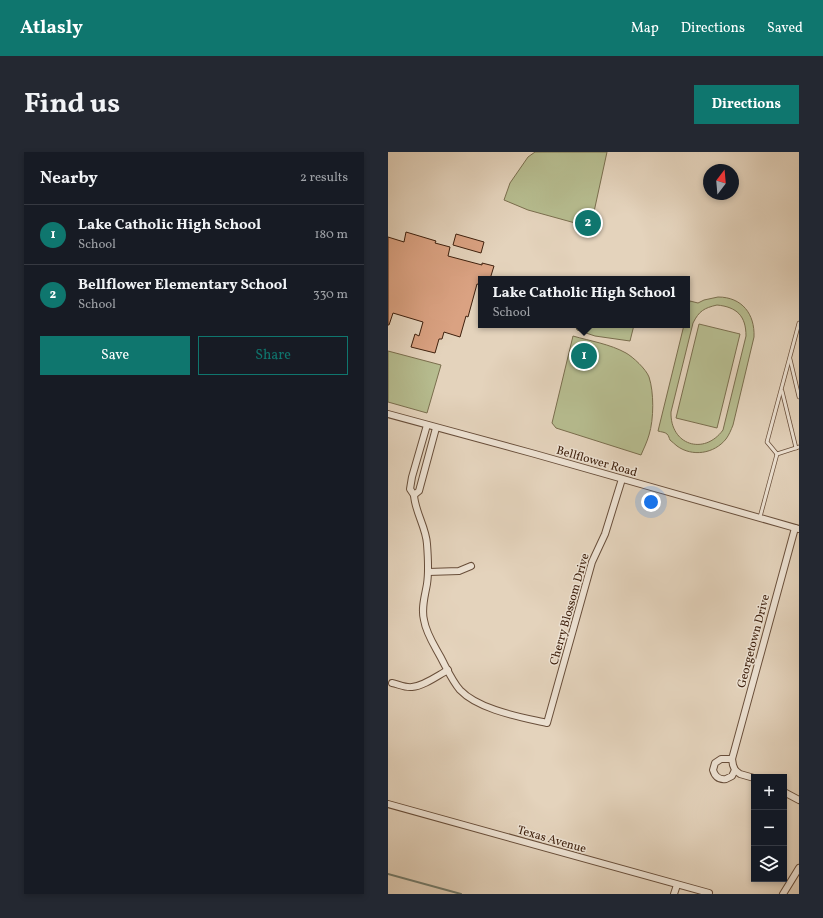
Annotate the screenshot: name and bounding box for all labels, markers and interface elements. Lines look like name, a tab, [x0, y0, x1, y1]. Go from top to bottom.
text: Atlasly	[20, 15, 83, 41]
text: Map	[631, 19, 659, 38]
text: Directions	[681, 19, 745, 38]
text: Saved	[767, 19, 803, 38]
text: Find us	[24, 85, 120, 124]
button: Directions	[694, 85, 799, 124]
north arrow	[703, 164, 739, 200]
text: Nearby	[40, 167, 98, 190]
text: 2 results	[300, 169, 348, 187]
pin: 2	[575, 208, 601, 238]
text: Lake Catholic High School	[78, 215, 261, 236]
text: 1	[50, 226, 56, 244]
text: 180 m	[314, 226, 348, 244]
text: School	[78, 236, 116, 254]
text: Bellflower Elementary School	[78, 275, 287, 296]
popup	[478, 276, 690, 328]
text: Lake Catholic High School	[492, 283, 676, 304]
text: 2	[50, 286, 56, 304]
text: 330 m	[313, 286, 348, 304]
text: School	[78, 296, 116, 314]
text: School	[492, 304, 530, 322]
button: Save	[40, 336, 190, 375]
button: Share	[198, 336, 348, 375]
pin: 1	[571, 341, 597, 371]
street label: Bellflower Road	[554, 443, 639, 481]
your location	[641, 492, 661, 512]
street label: Cherry Blossom Drive	[546, 551, 594, 667]
street label: Georgetown Drive	[734, 592, 774, 690]
map controls	[751, 774, 787, 882]
button: +	[751, 774, 787, 810]
button: −	[751, 810, 787, 846]
street label: Texas Avenue	[515, 823, 588, 858]
button: layers	[751, 846, 787, 882]

